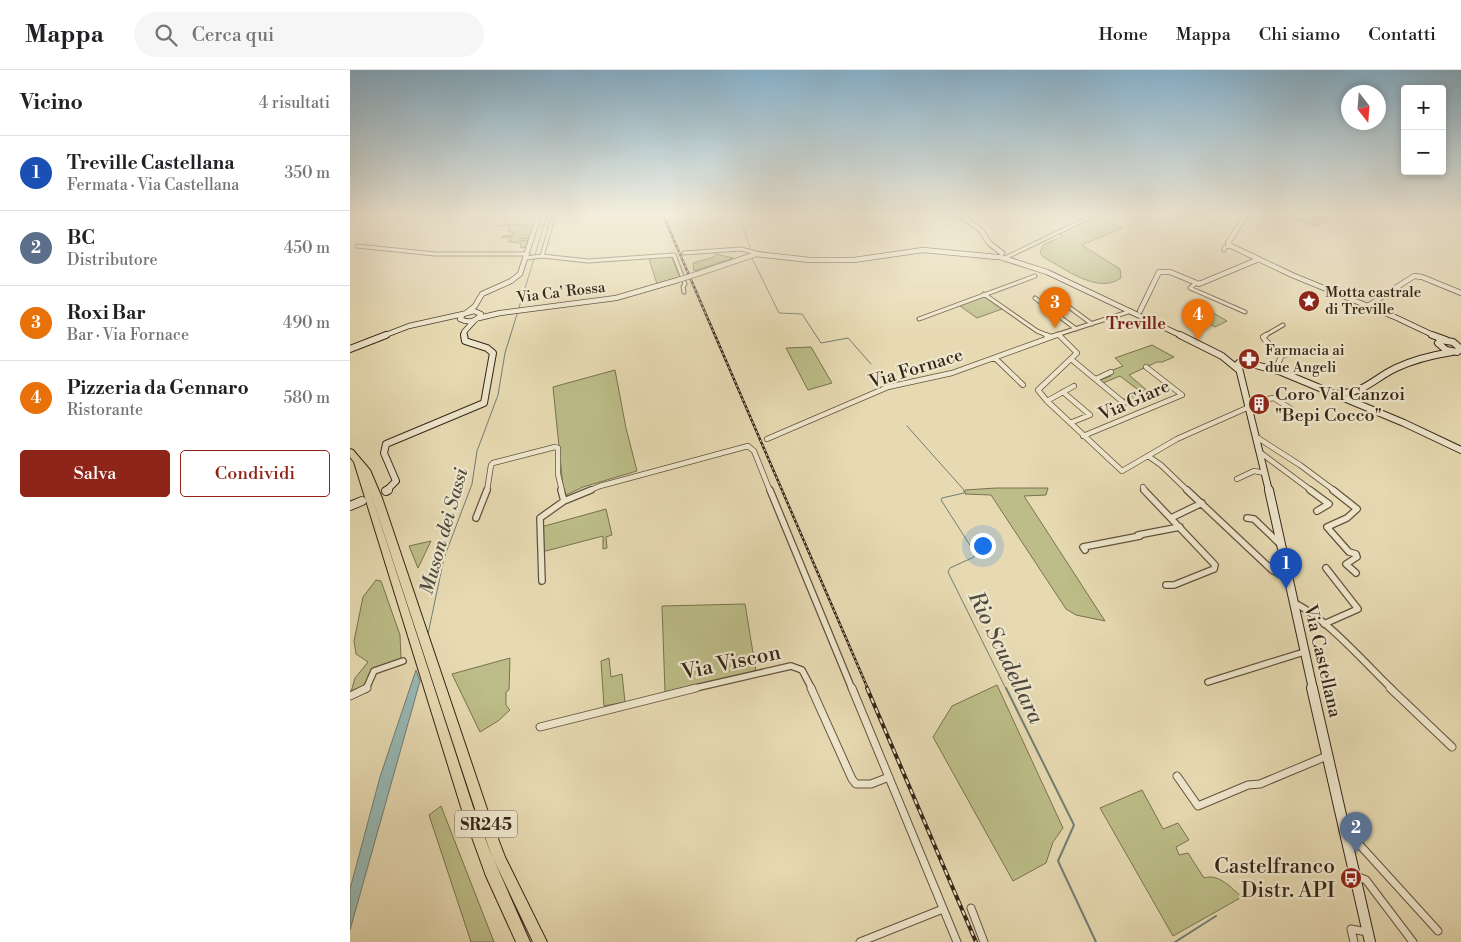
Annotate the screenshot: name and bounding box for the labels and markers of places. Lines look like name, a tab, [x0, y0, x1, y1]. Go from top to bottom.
place label: Motta castrale di Treville	[1325, 283, 1421, 319]
pin: 3	[1039, 287, 1071, 328]
place icon: Motta castrale di Treville	[1297, 289, 1321, 313]
pin: 4	[1182, 299, 1214, 340]
place label: Farmacia ai due Angeli	[1265, 341, 1345, 377]
pharmacy icon: Farmacia ai due Angeli	[1237, 347, 1261, 371]
place label: Coro Val Canzoi "Bepi Cocco"	[1275, 383, 1405, 427]
building icon: Coro Val Canzoi "Bepi Cocco"	[1247, 392, 1271, 416]
pin: 1	[1270, 548, 1302, 589]
pin: 2	[1340, 812, 1372, 853]
place label: Castelfranco Distr. API	[1214, 854, 1335, 904]
bus stop icon: Castelfranco Distr. API	[1339, 866, 1363, 890]

